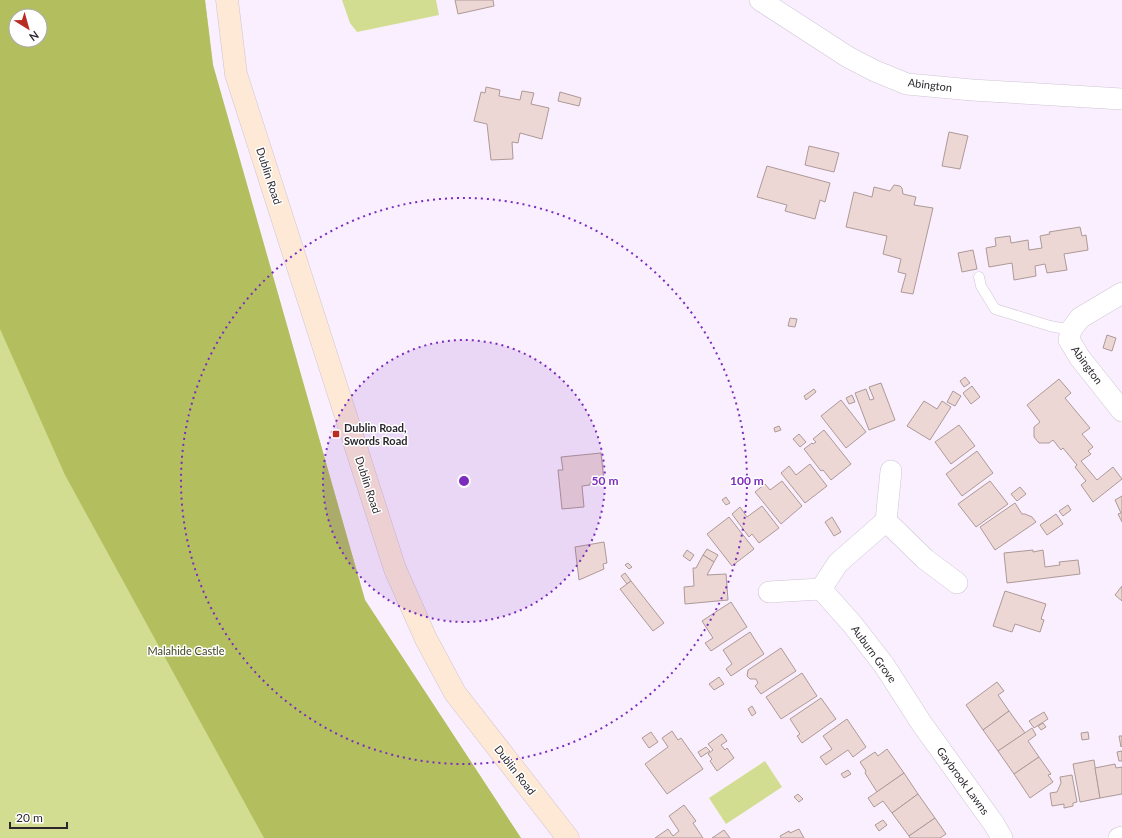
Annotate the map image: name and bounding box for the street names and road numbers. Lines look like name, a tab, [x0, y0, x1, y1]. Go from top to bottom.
street label: Abington	[907, 75, 953, 94]
street label: Dublin Road	[254, 146, 285, 206]
street label: Abington	[1069, 343, 1106, 386]
street label: Dublin Road	[353, 455, 384, 515]
street label: Auburn Grove	[849, 622, 900, 685]
street label: Dublin Road	[492, 742, 539, 797]
street label: Gaybrook Lawns	[935, 744, 992, 817]

